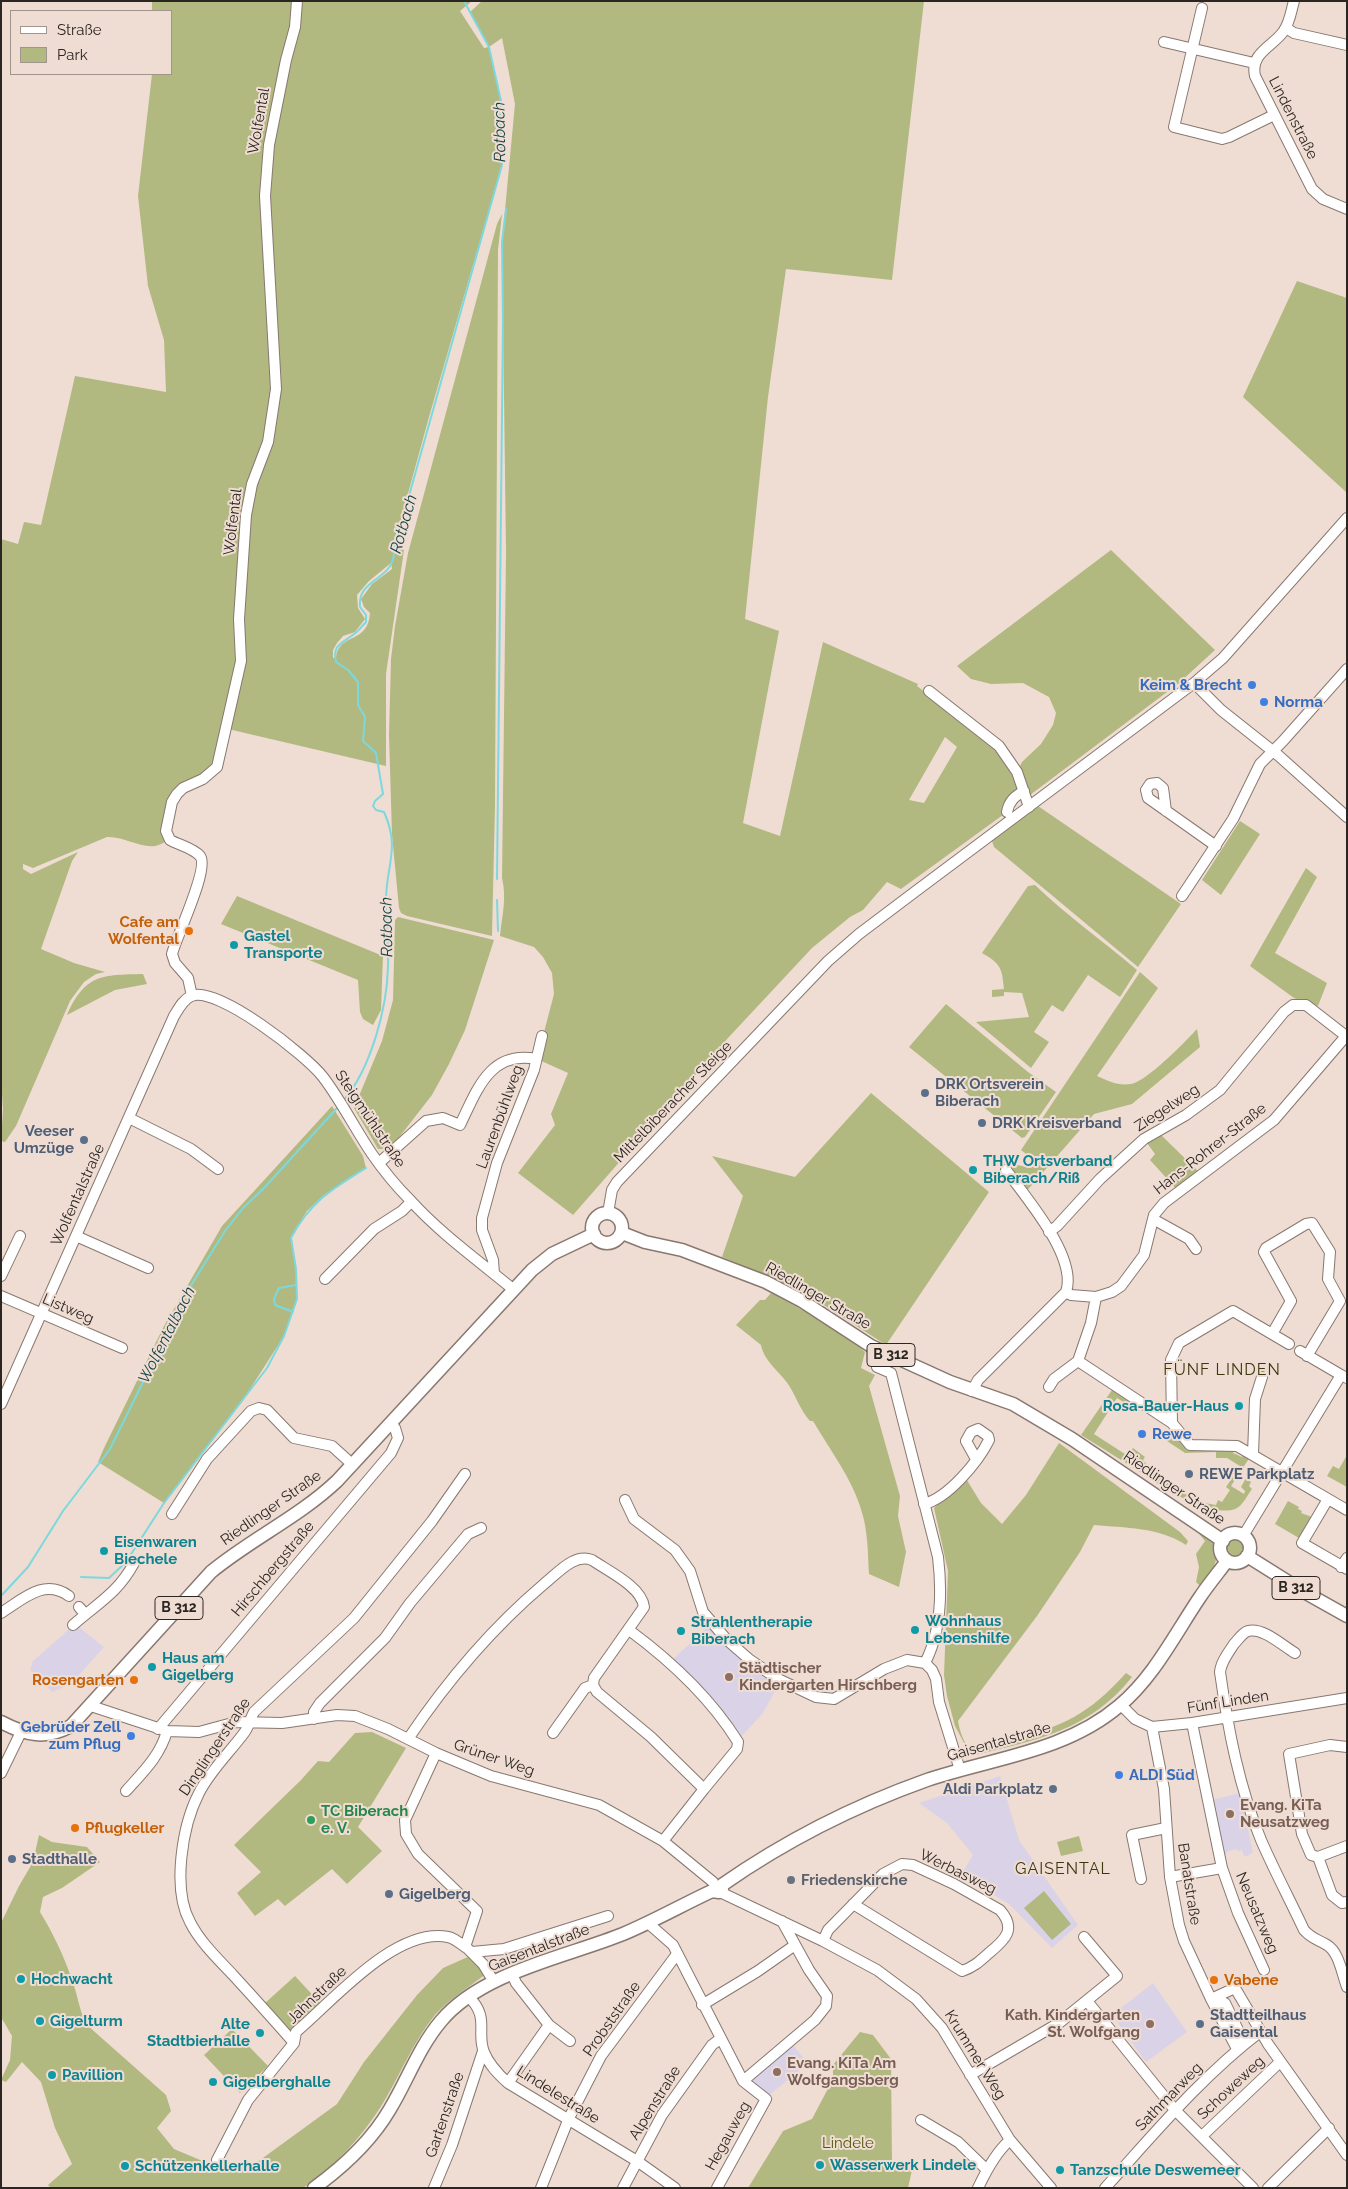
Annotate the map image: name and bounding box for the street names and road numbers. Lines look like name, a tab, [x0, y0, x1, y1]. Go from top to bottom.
street label: Lindenstraße	[1264, 74, 1322, 162]
street label: Wolfental	[244, 86, 274, 156]
street label: Wolfental	[220, 488, 246, 556]
street label: Mittelbiberacher Steige	[610, 1037, 736, 1167]
street label: Laurenbühlweg	[473, 1063, 527, 1171]
street label: Steigmühlstraße	[331, 1067, 409, 1171]
street label: Ziegelweg	[1131, 1080, 1203, 1136]
street label: Hans-Rohrer-Straße	[1150, 1099, 1270, 1199]
street label: Wolfentalstraße	[47, 1141, 109, 1249]
street label: Riedlinger Straße	[762, 1258, 874, 1334]
street label: Listweg	[40, 1290, 96, 1328]
road number: B 312	[867, 1344, 915, 1366]
street label: Riedlinger Straße	[1120, 1447, 1228, 1529]
street label: Riedlinger Straße	[217, 1467, 325, 1549]
street label: Hirschbergstraße	[228, 1518, 318, 1620]
road number: B 312	[1272, 1576, 1320, 1600]
road number: B 312	[155, 1596, 203, 1620]
street label: Fünf Linden	[1186, 1687, 1270, 1717]
street label: Dinglingerstraße	[176, 1695, 254, 1799]
street label: Gaisentalstraße	[945, 1719, 1053, 1765]
street label: Grüner Weg	[451, 1736, 537, 1780]
street label: Banatstraße	[1174, 1842, 1204, 1926]
street label: Werbasweg	[917, 1846, 999, 1898]
street label: Neusatzweg	[1232, 1869, 1282, 1957]
street label: Gaisentalstraße	[486, 1920, 592, 1976]
street label: Jahnstraße	[284, 1962, 350, 2028]
street label: Probststraße	[580, 1978, 644, 2060]
street label: Krummer Weg	[940, 2007, 1010, 2103]
street label: Schoweweg	[1194, 2052, 1268, 2124]
street label: Sathmarweg	[1132, 2059, 1206, 2135]
street label: Lindelestraße	[513, 2062, 603, 2128]
street label: Alpenstraße	[625, 2063, 685, 2143]
street label: Gartenstraße	[422, 2070, 468, 2160]
street label: Hegauweg	[702, 2098, 754, 2174]

